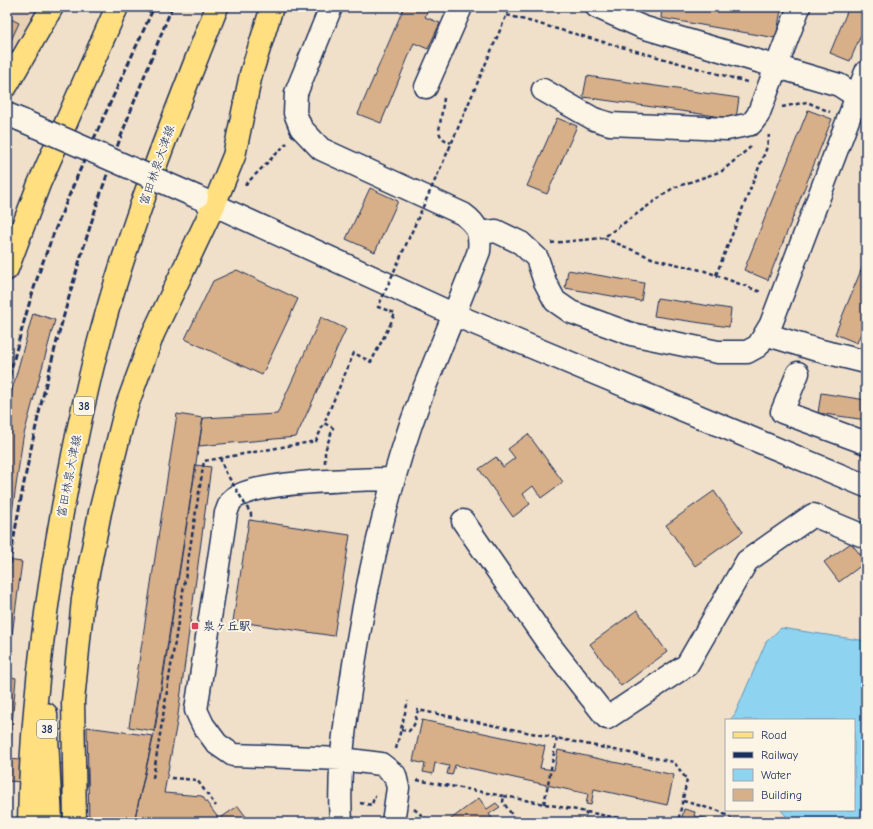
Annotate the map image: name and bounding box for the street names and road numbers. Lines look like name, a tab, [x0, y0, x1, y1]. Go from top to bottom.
street label: 富田林泉大津線	[137, 123, 177, 207]
road number: 38	[74, 397, 94, 415]
street label: 富田林泉大津線	[54, 433, 84, 519]
road number: 38	[37, 720, 57, 738]

